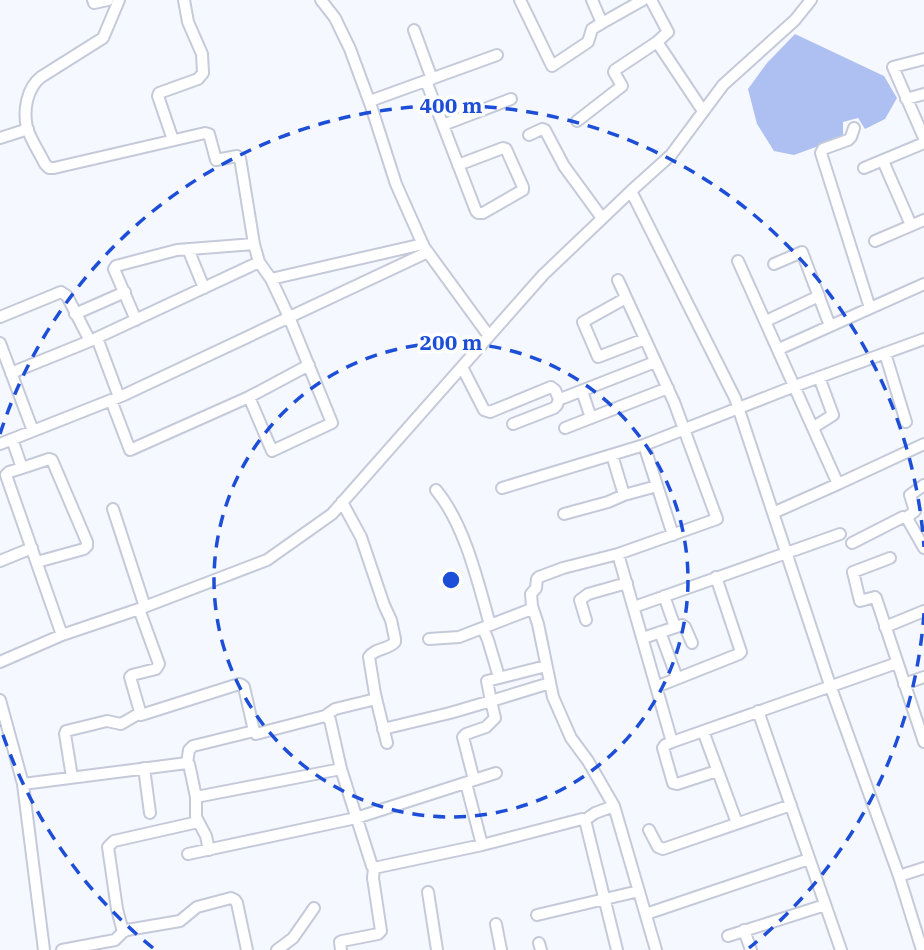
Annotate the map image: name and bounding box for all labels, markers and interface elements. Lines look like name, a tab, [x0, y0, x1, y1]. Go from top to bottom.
text: 400 m	[419, 91, 483, 119]
text: 200 m	[419, 328, 483, 356]
centre of rings	[439, 568, 463, 592]

